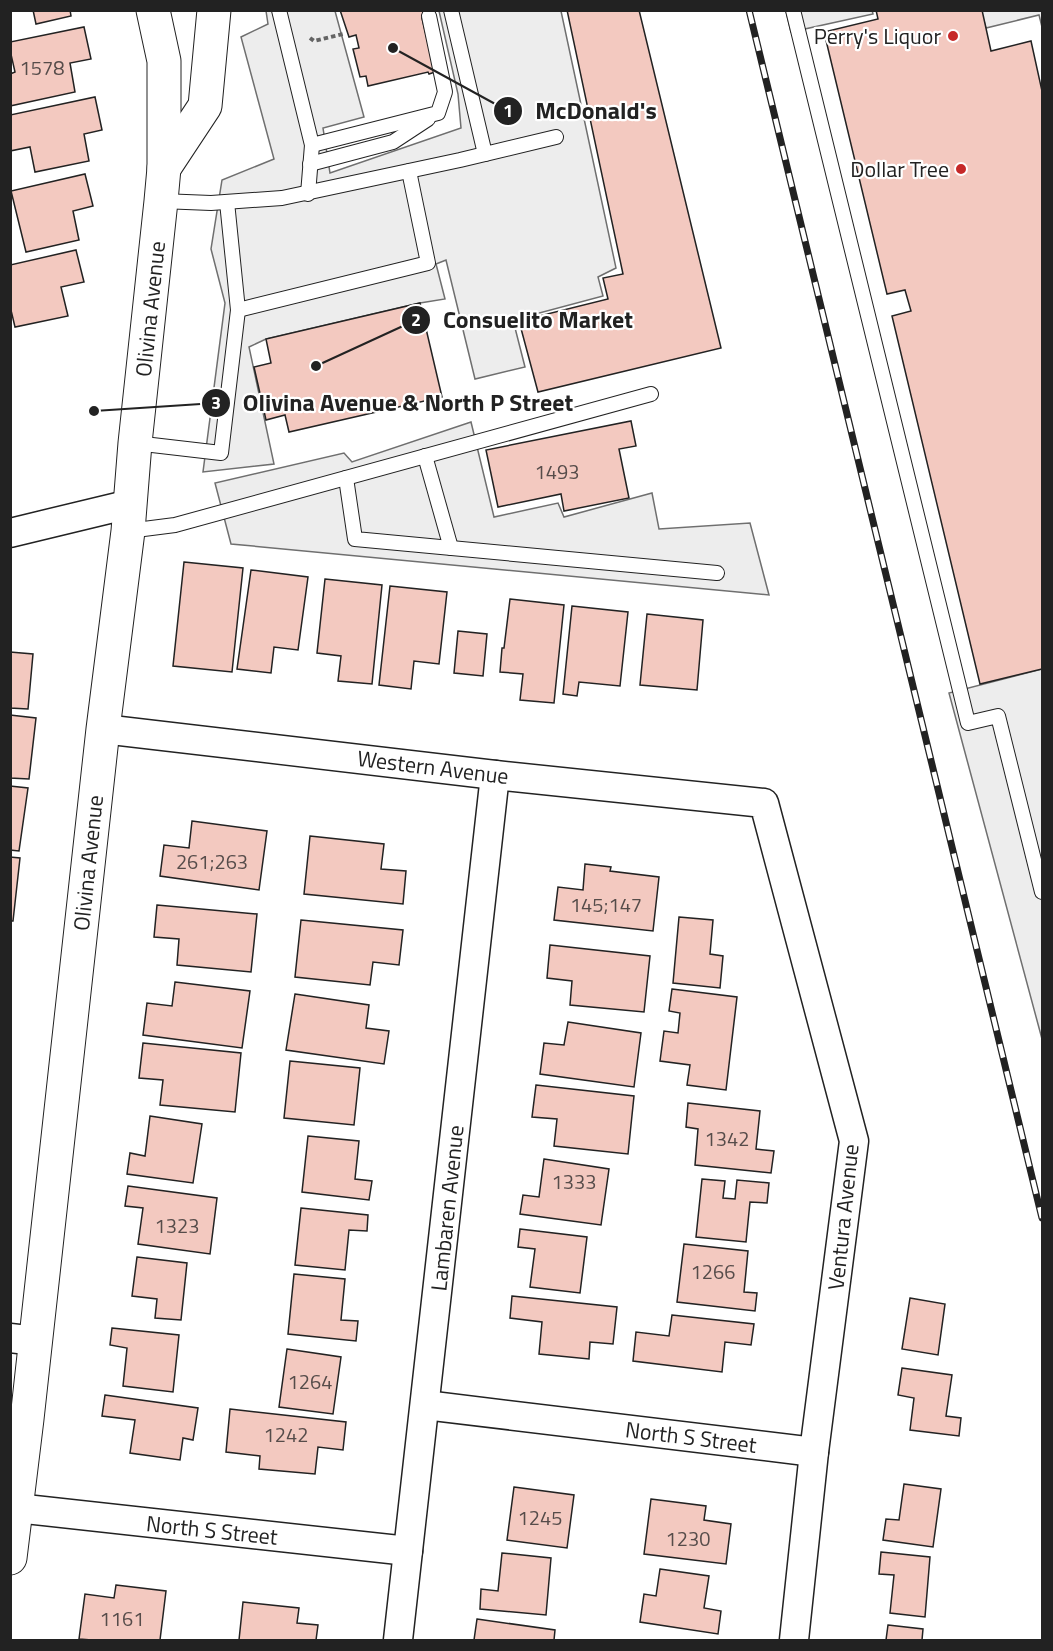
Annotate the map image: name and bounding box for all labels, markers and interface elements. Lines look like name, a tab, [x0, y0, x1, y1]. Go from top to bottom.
place label: Perry's Liquor	[814, 19, 941, 53]
marker: Perry's Liquor	[946, 29, 960, 43]
house number: 1578	[20, 52, 64, 83]
callout: McDonald's	[493, 90, 669, 132]
text: McDonald's	[535, 92, 657, 128]
text: 1	[503, 97, 513, 124]
place label: Dollar Tree	[850, 152, 949, 186]
marker: Dollar Tree	[954, 162, 968, 176]
street label: Olivina Avenue	[126, 239, 174, 379]
callout: Consuelito Market	[401, 299, 645, 341]
text: Consuelito Market	[443, 301, 633, 337]
text: 2	[411, 306, 421, 333]
callout: Olivina Avenue & North P Street	[201, 382, 585, 424]
text: Olivina Avenue & North P Street	[243, 384, 573, 420]
text: 3	[211, 389, 221, 416]
house number: 1493	[535, 456, 579, 487]
street label: Western Avenue	[355, 741, 511, 793]
street label: Olivina Avenue	[64, 793, 112, 933]
house number: 261;263	[176, 846, 248, 877]
house number: 145;147	[570, 889, 642, 920]
street label: Lambaren Avenue	[421, 1123, 473, 1293]
house number: 1342	[705, 1123, 749, 1154]
street label: Ventura Avenue	[818, 1142, 868, 1292]
house number: 1333	[552, 1166, 596, 1197]
house number: 1323	[155, 1210, 199, 1241]
house number: 1266	[691, 1256, 735, 1287]
house number: 1264	[288, 1366, 332, 1397]
street label: North S Street	[623, 1412, 759, 1462]
house number: 1242	[264, 1419, 308, 1450]
house number: 1245	[518, 1502, 562, 1533]
street label: North S Street	[145, 1506, 280, 1554]
house number: 1230	[666, 1523, 710, 1554]
house number: 1161	[100, 1603, 144, 1634]

